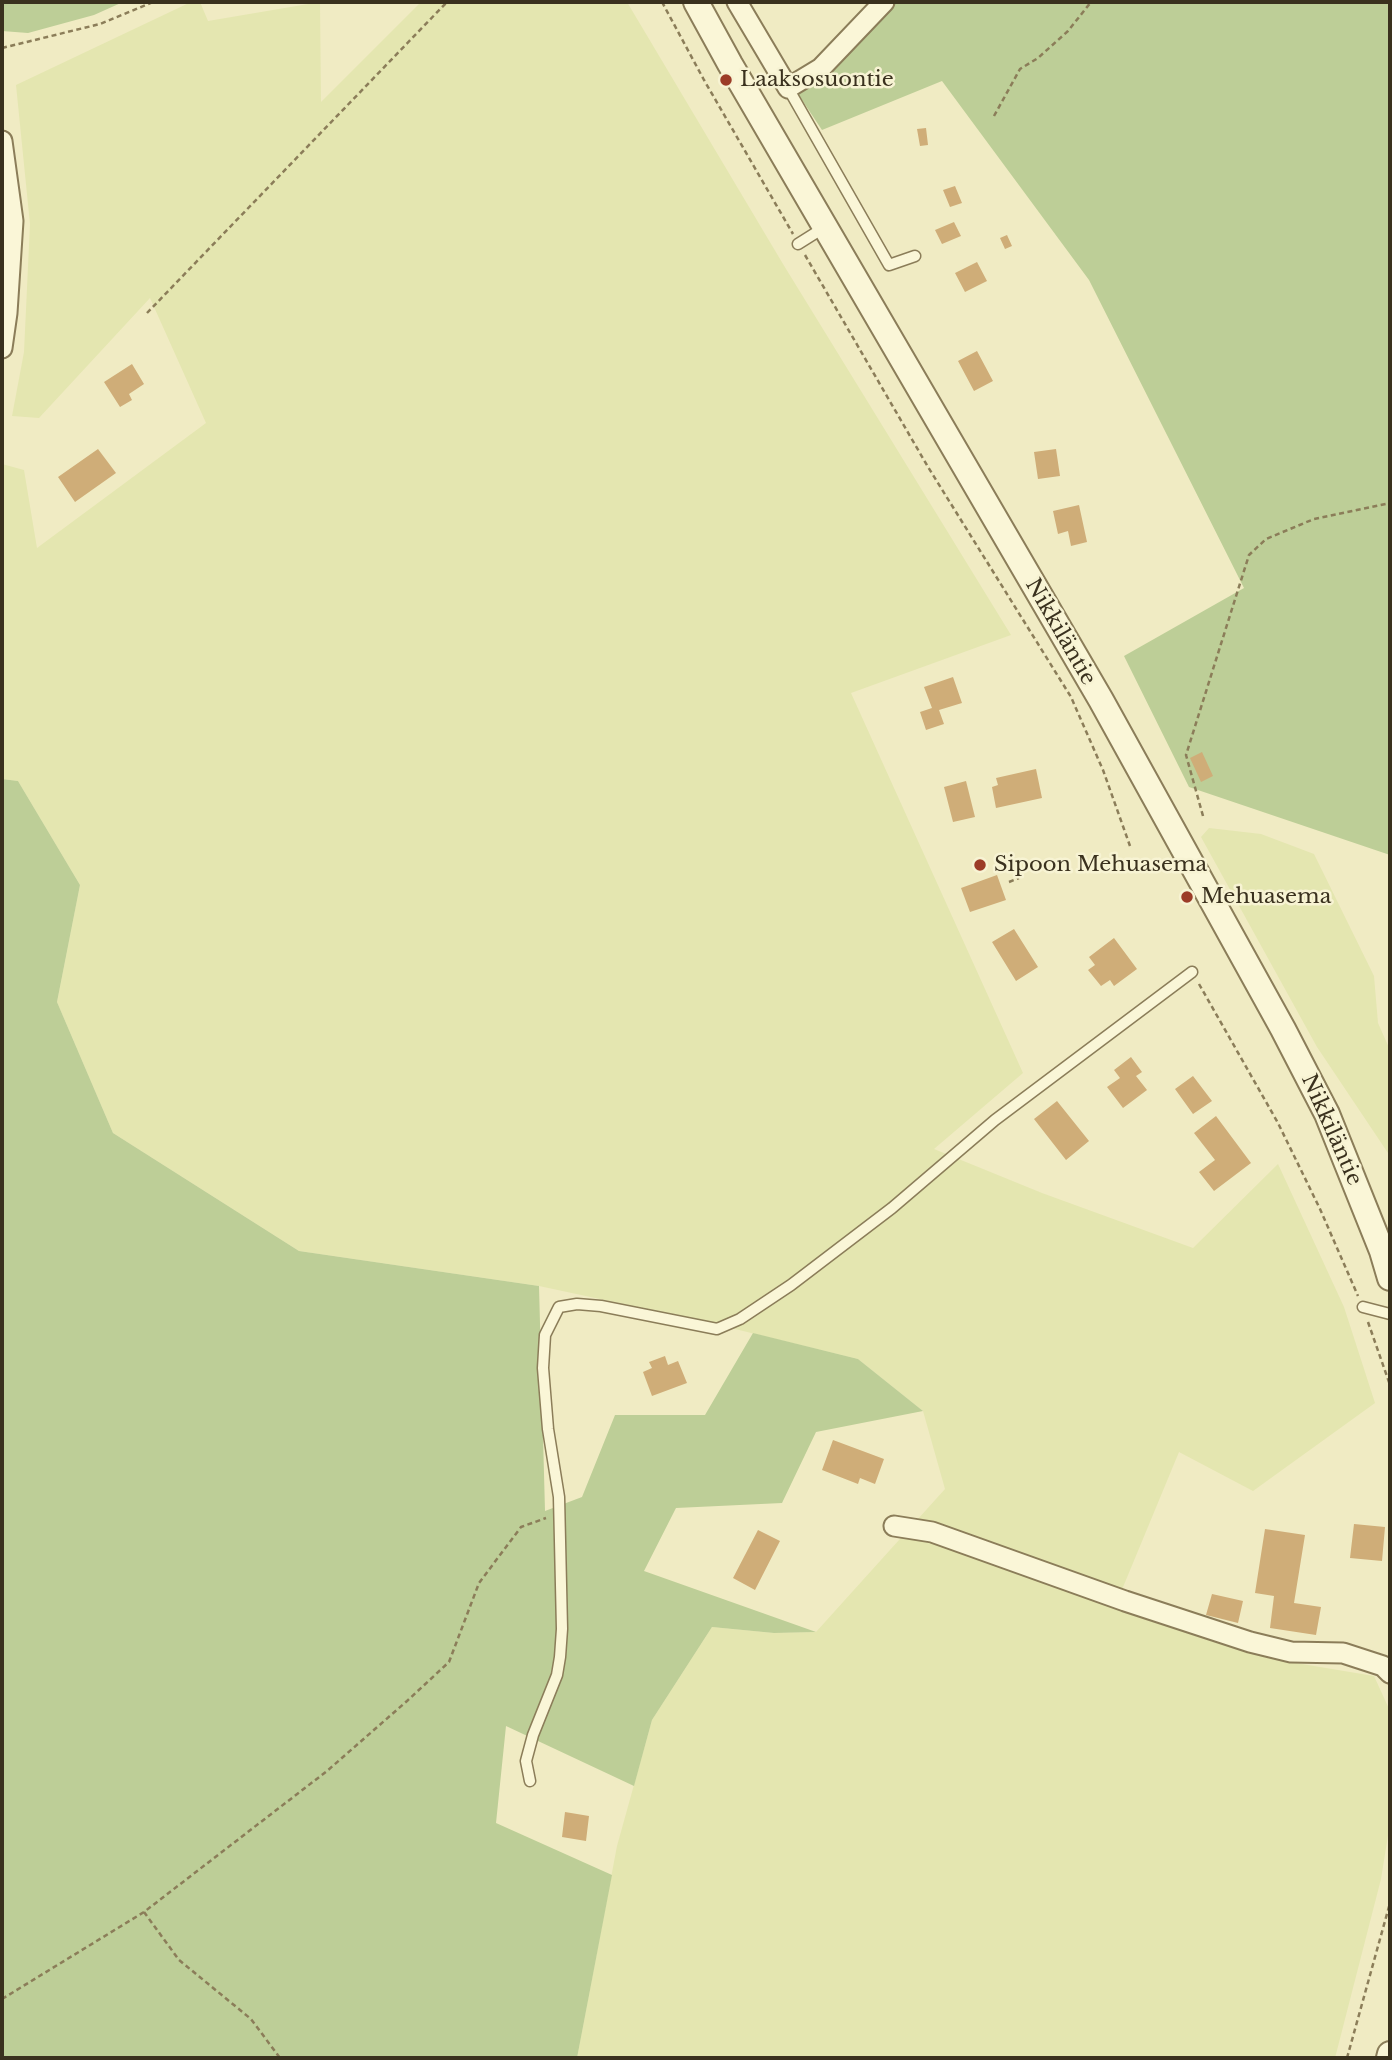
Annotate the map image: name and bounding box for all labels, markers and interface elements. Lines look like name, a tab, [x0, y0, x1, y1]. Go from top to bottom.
place label: Laaksosuontie	[740, 67, 894, 93]
marker: Laaksosuontie	[718, 72, 734, 88]
street label: Nikkiläntie	[1019, 574, 1101, 690]
place label: Sipoon Mehuasema	[994, 852, 1207, 878]
marker: Sipoon Mehuasema	[972, 857, 988, 873]
place label: Mehuasema	[1201, 884, 1331, 910]
marker: Mehuasema	[1179, 889, 1195, 905]
street label: Nikkiläntie	[1295, 1071, 1367, 1189]

